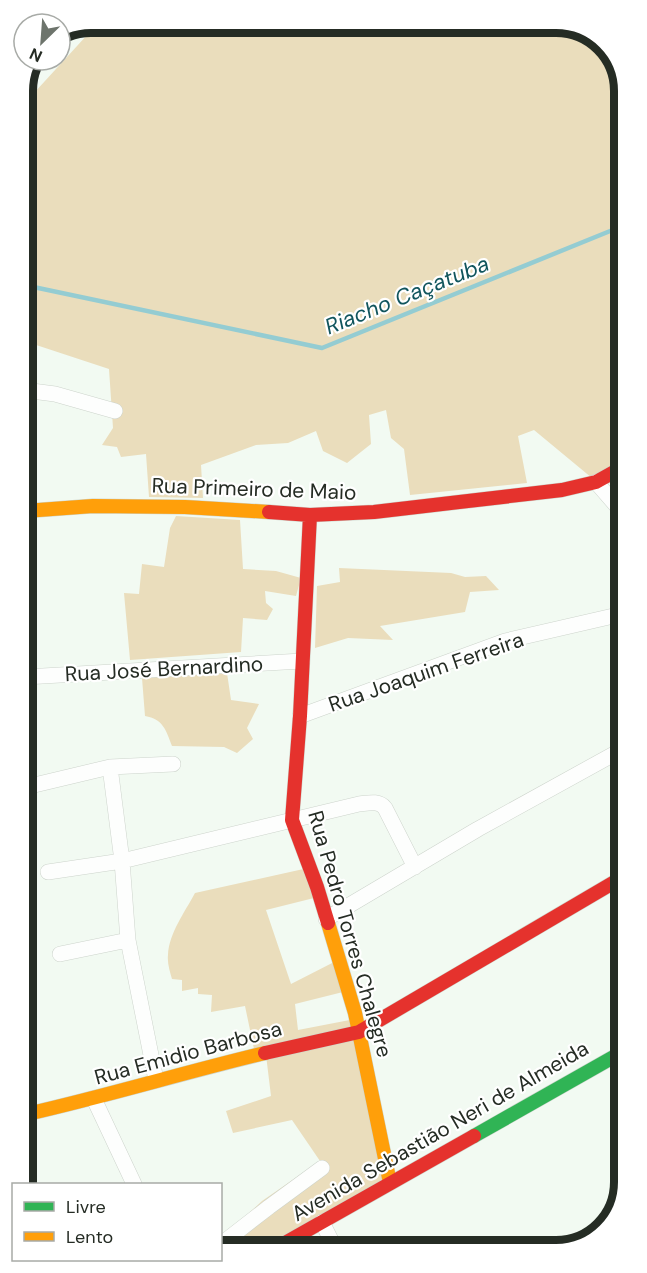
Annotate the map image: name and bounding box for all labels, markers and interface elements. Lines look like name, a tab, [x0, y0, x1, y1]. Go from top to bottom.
north arrow	[12, 12, 72, 72]
text: N	[26, 43, 46, 67]
water label: Riacho Caçatuba	[321, 249, 493, 341]
street label: Rua Primeiro de Maio	[151, 471, 357, 507]
street label: Rua Joaquim Ferreira	[325, 625, 527, 719]
street label: Rua José Bernardino	[64, 650, 264, 688]
street label: Rua Pedro Torres Chalegre	[301, 807, 399, 1061]
street label: Rua Emidio Barbosa	[91, 1015, 285, 1091]
street label: Avenida Sebastião Neri de Almeida	[286, 1034, 594, 1228]
legend	[12, 1183, 222, 1261]
text: Livre	[66, 1195, 106, 1219]
text: Lento	[66, 1225, 113, 1249]

